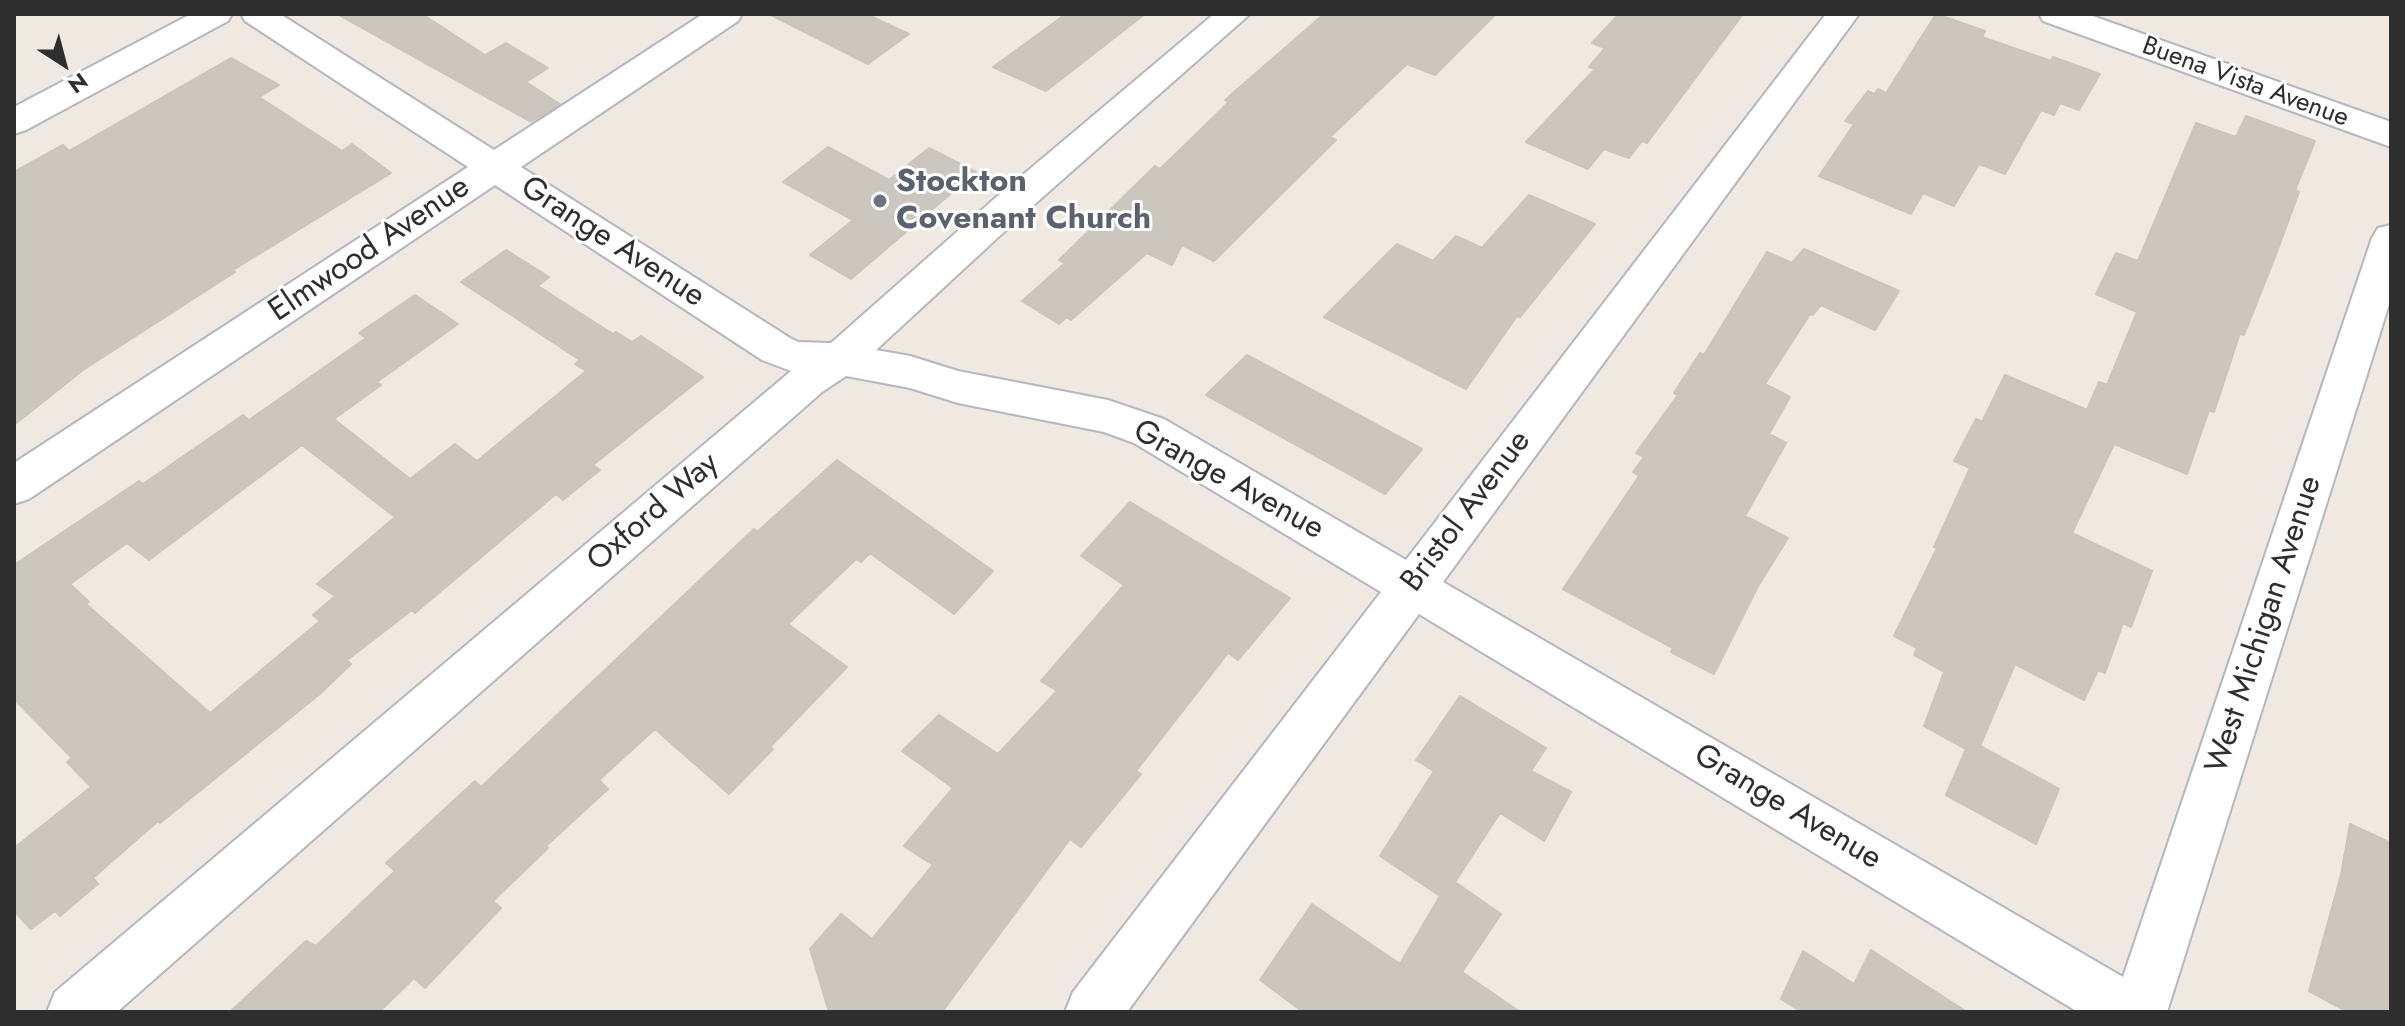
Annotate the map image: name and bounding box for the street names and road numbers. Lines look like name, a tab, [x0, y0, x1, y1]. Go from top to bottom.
street label: Buena Vista Avenue	[2138, 31, 2352, 135]
street label: Elmwood Avenue	[262, 169, 478, 331]
street label: Grange Avenue	[513, 169, 711, 317]
street label: Grange Avenue	[1126, 413, 1330, 549]
street label: Bristol Avenue	[1394, 424, 1540, 600]
street label: Oxford Way	[580, 445, 728, 581]
street label: West Michigan Avenue	[2199, 472, 2331, 778]
street label: Grange Avenue	[1686, 737, 1888, 879]

